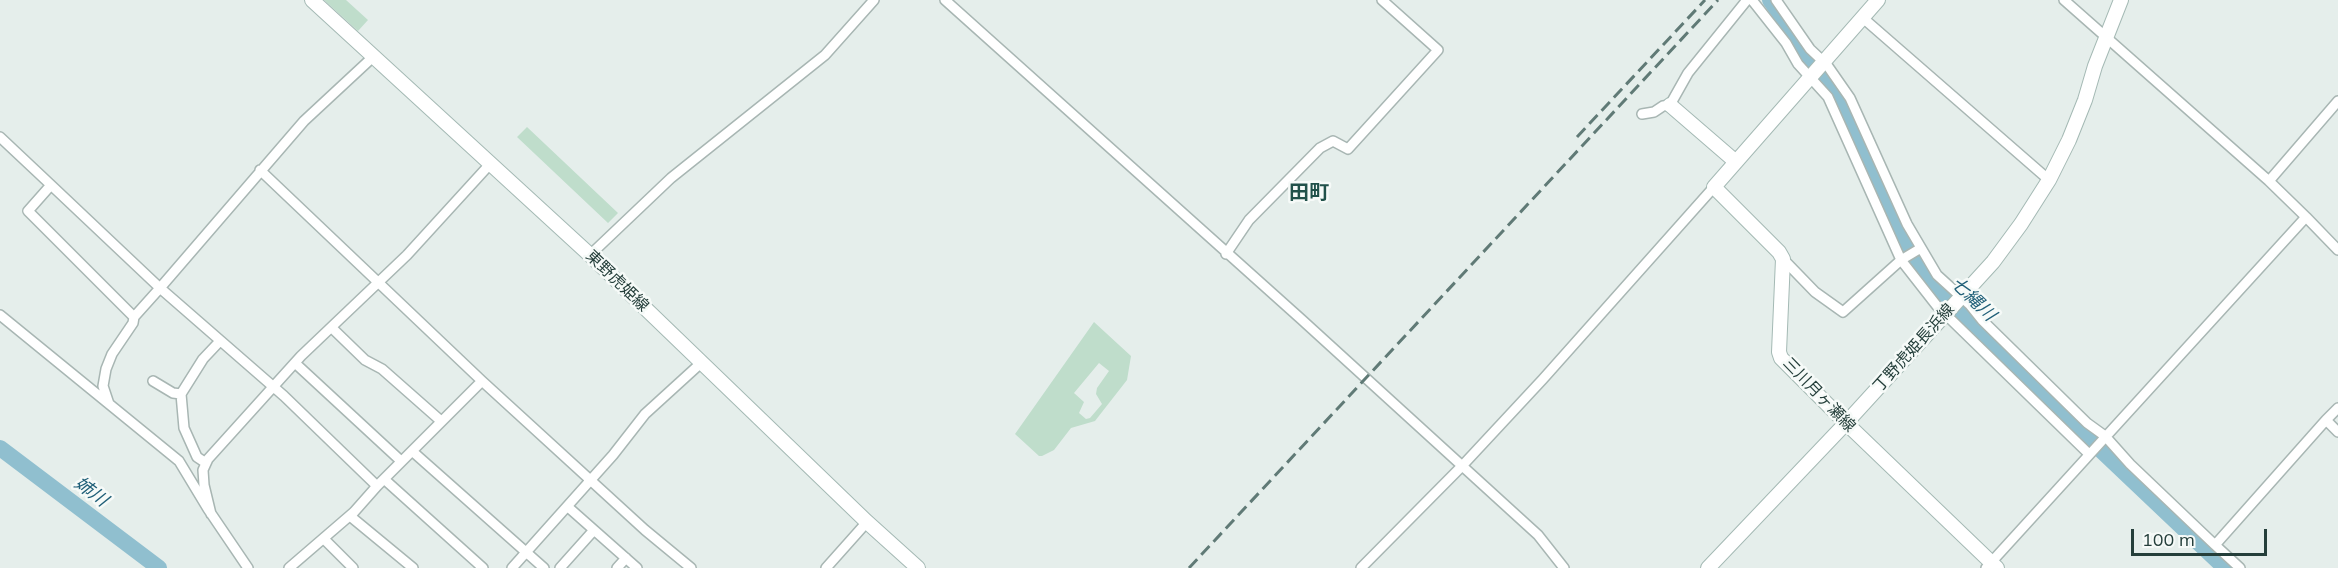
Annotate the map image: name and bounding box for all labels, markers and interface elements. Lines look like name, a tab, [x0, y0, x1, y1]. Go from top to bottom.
district label: 田町	[1289, 181, 1329, 205]
street label: 東野虎姫線	[582, 246, 652, 316]
water label: 七縄川	[1946, 272, 2000, 326]
street label: 丁野虎姫長浜線	[1869, 300, 1959, 396]
street label: 三川月ヶ瀬線	[1779, 354, 1859, 436]
water label: 姉川	[70, 473, 112, 511]
scale bar	[2134, 517, 2270, 555]
text: 100 m	[2142, 528, 2195, 551]

